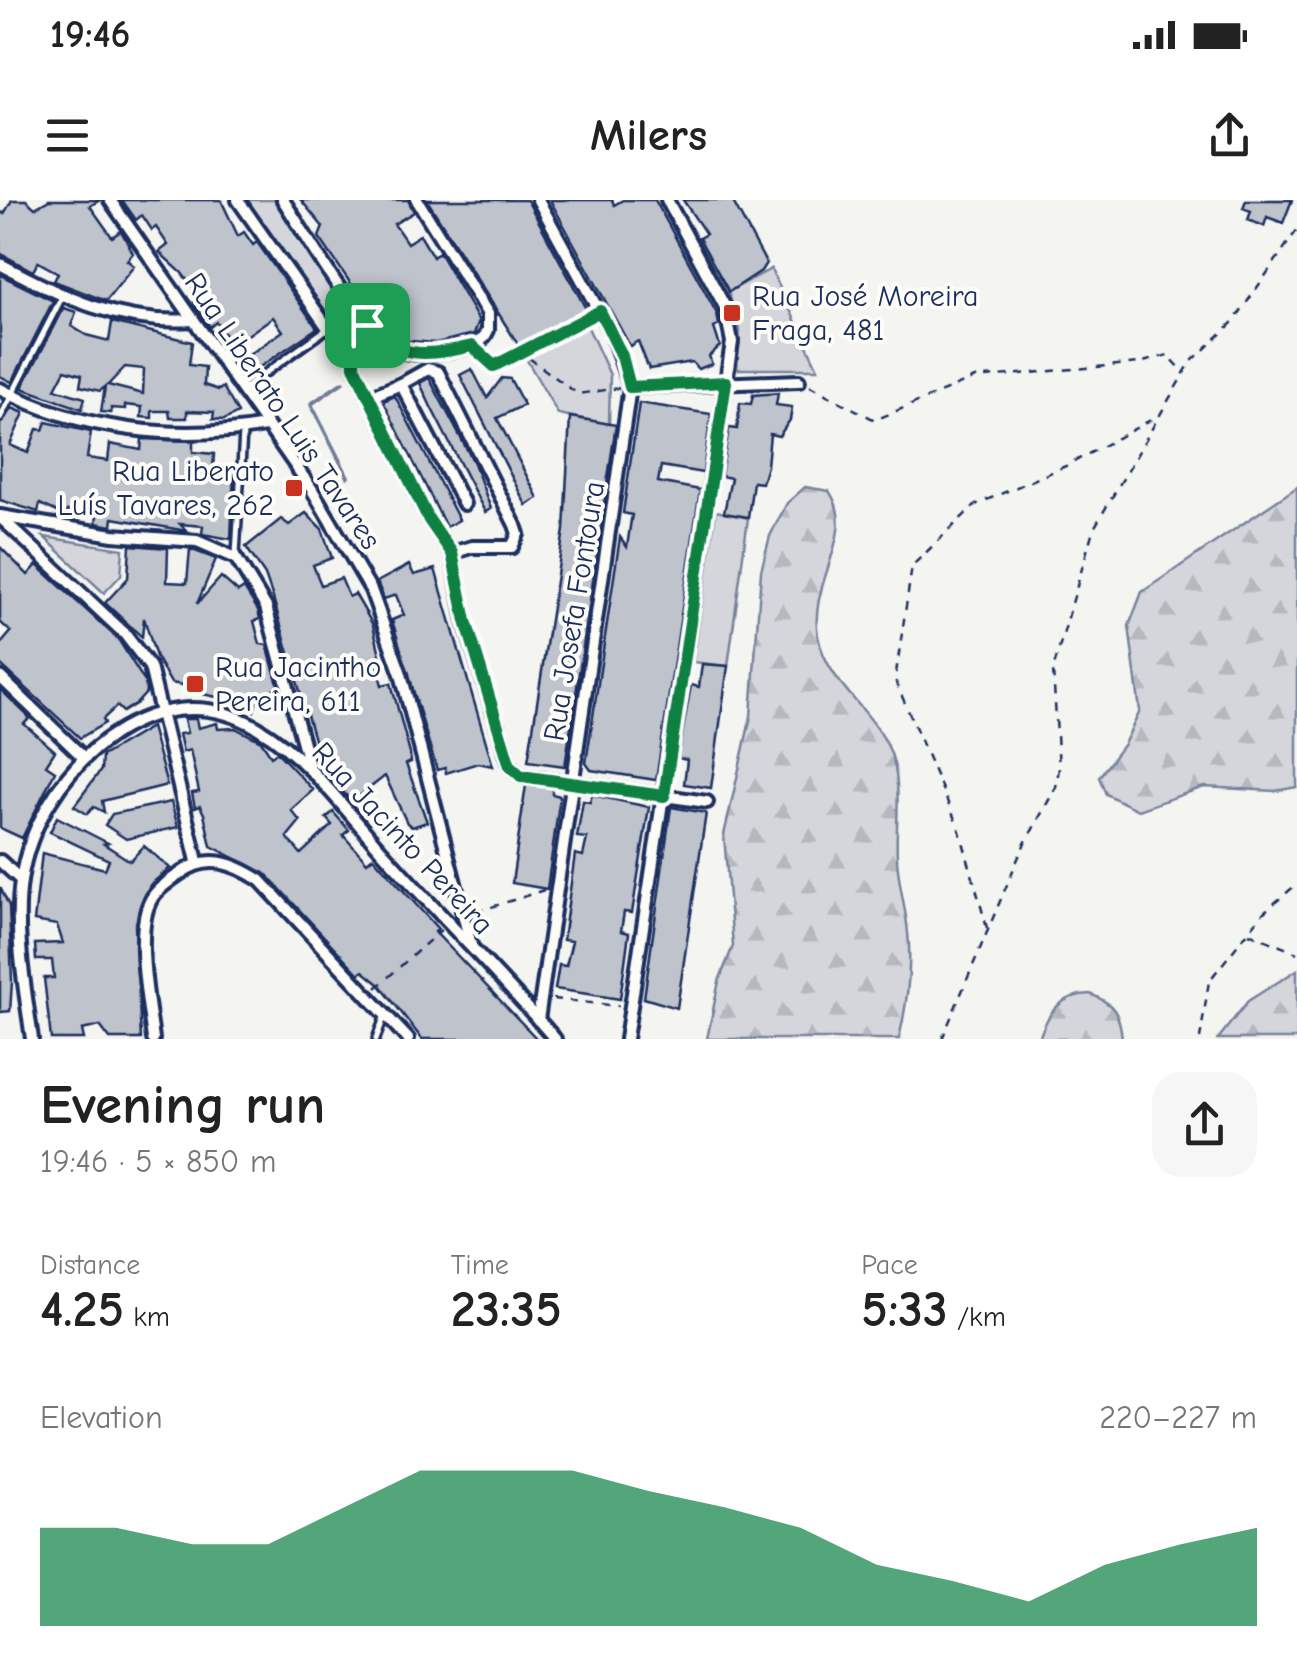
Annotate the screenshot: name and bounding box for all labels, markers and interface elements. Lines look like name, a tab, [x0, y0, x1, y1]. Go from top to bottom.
text: 19:46	[50, 13, 130, 57]
icon: menu	[40, 108, 95, 163]
icon: share	[1202, 108, 1257, 163]
text: Milers	[590, 109, 707, 161]
street label: Rua Liberato Luis Tavares	[177, 266, 388, 556]
place label: Rua José Moreira Fraga, 481	[752, 279, 979, 348]
pin	[325, 283, 410, 368]
icon: arrive	[340, 298, 395, 353]
marker: Rua José Moreira Fraga, 481	[721, 302, 743, 324]
place label: Rua Liberato Luís Tavares, 262	[57, 454, 274, 523]
marker: Rua Liberato Luís Tavares, 262	[283, 477, 305, 499]
street label: Rua Josefa Fontoura	[537, 479, 612, 744]
place label: Rua Jacintho Pereira, 611	[215, 650, 381, 719]
marker: Rua Jacintho Pereira, 611	[184, 673, 206, 695]
street label: Rua Jacinto Pereira	[305, 735, 501, 942]
button: share	[1152, 1072, 1257, 1177]
text: Evening run	[40, 1073, 325, 1137]
text: 19:46 · 5 × 850 m	[40, 1143, 277, 1180]
text: Distance	[40, 1249, 140, 1281]
text: Time	[451, 1249, 509, 1281]
text: Pace	[861, 1249, 918, 1281]
text: 4.25	[40, 1281, 124, 1339]
text: 23:35	[451, 1281, 562, 1339]
text: 5:33	[861, 1281, 948, 1339]
text: km	[124, 1301, 170, 1333]
text: /km	[948, 1301, 1006, 1333]
text: Elevation	[40, 1399, 163, 1436]
text: 220–227 m	[1099, 1399, 1257, 1436]

